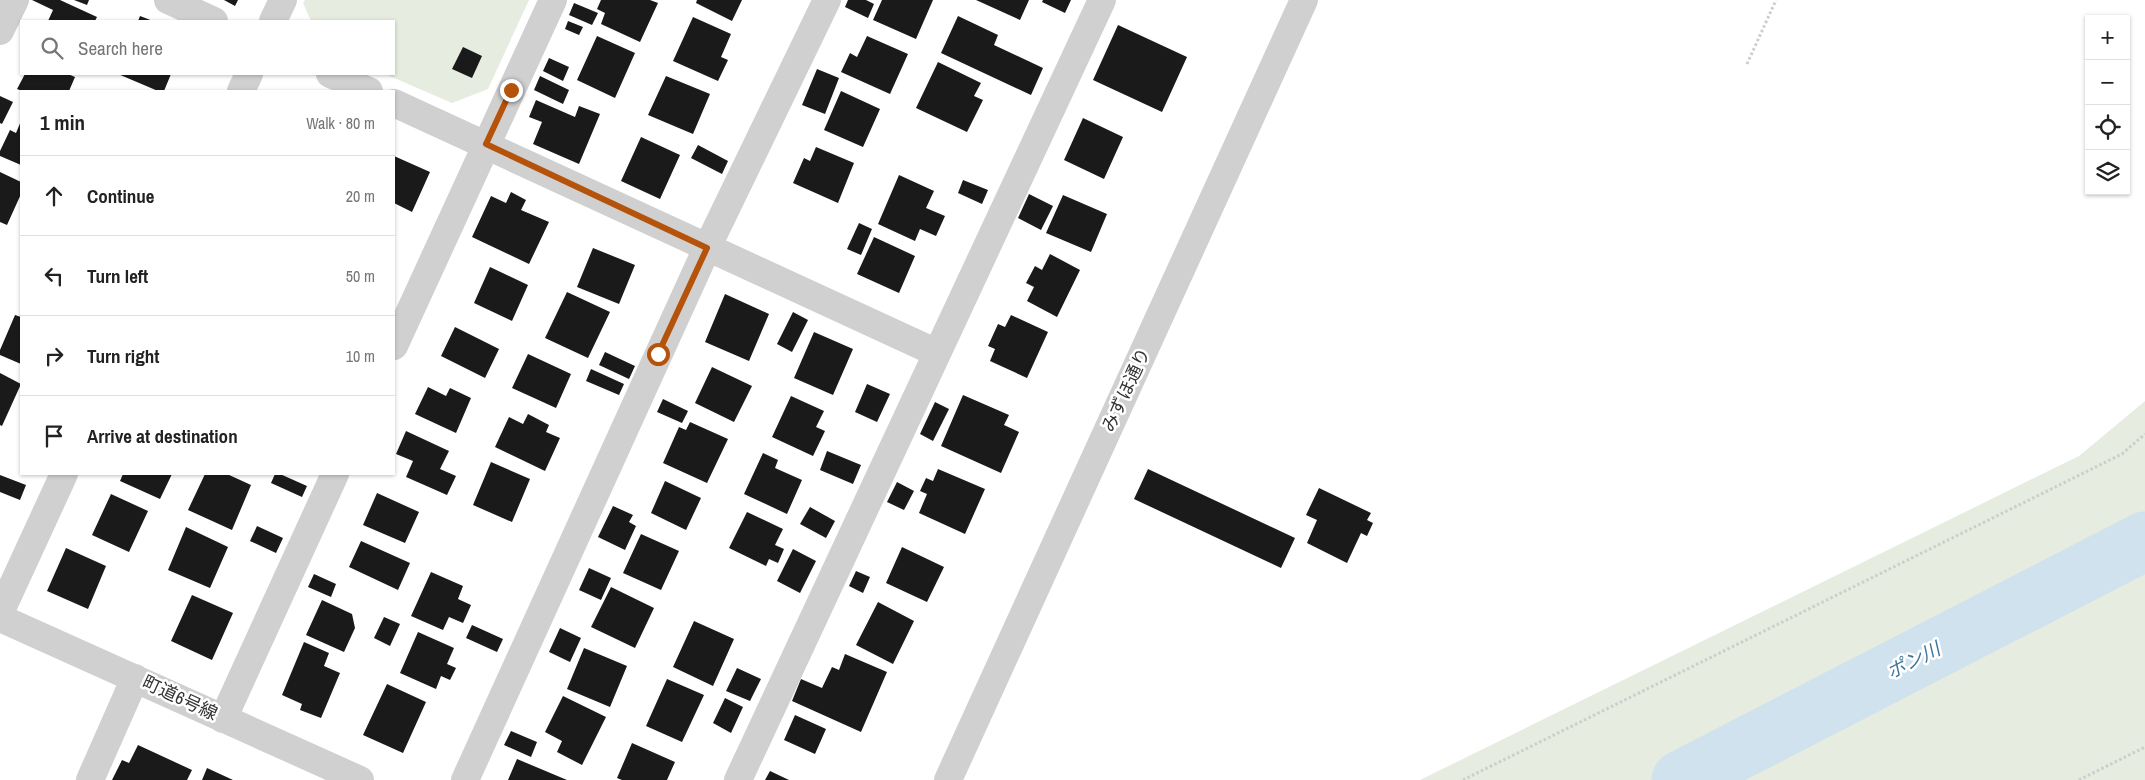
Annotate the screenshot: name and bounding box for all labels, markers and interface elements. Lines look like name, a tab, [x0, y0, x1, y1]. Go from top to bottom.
map controls	[2085, 15, 2130, 195]
button: +	[2085, 15, 2130, 60]
search box	[20, 20, 395, 75]
icon: search	[38, 34, 66, 62]
text: Search here	[78, 35, 163, 61]
button: −	[2085, 60, 2130, 105]
route end	[500, 79, 523, 102]
button: locate	[2085, 105, 2130, 150]
text: 1 min	[40, 108, 85, 137]
text: Walk · 80 m	[306, 112, 375, 134]
button: layers	[2085, 150, 2130, 195]
icon: ahead	[40, 182, 68, 210]
text: Continue	[87, 183, 155, 209]
text: 20 m	[346, 185, 375, 207]
icon: left	[40, 262, 68, 290]
text: Turn left	[87, 263, 148, 289]
text: 50 m	[346, 265, 375, 287]
icon: right	[40, 342, 68, 370]
text: Turn right	[87, 343, 159, 369]
route start	[647, 343, 670, 366]
street label: みずほ通り	[1095, 344, 1156, 436]
text: 10 m	[346, 345, 375, 367]
icon: arrive	[40, 422, 68, 450]
text: Arrive at destination	[87, 423, 238, 449]
water label: ポン川	[1882, 635, 1946, 685]
street label: 町道6号線	[139, 669, 222, 726]

